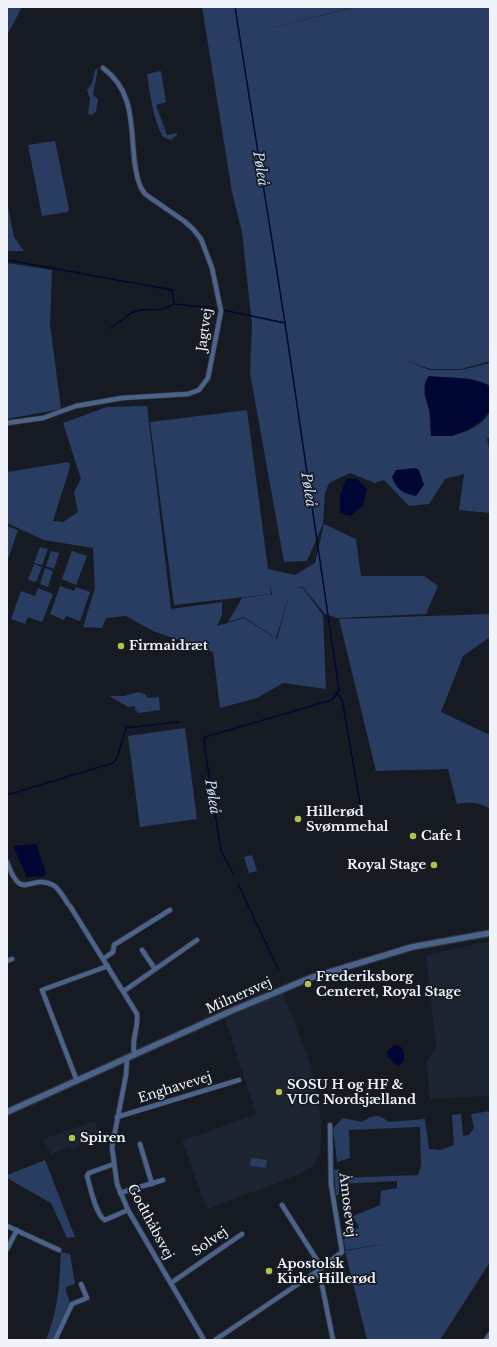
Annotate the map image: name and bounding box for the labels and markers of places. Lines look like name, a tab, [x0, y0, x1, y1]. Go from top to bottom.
place label: Firmaidræt	[129, 638, 208, 654]
marker: Firmaidræt	[116, 641, 126, 651]
place label: Hillerød Svømmehal	[306, 804, 388, 835]
marker: Hillerød Svømmehal	[293, 814, 303, 824]
place label: Cafe 1	[421, 828, 461, 844]
marker: Cafe 1	[408, 831, 418, 841]
place label: Royal Stage	[347, 857, 426, 873]
marker: Royal Stage	[429, 860, 439, 870]
place label: Frederiksborg Centeret, Royal Stage	[316, 969, 461, 1000]
marker: Frederiksborg Centeret, Royal Stage	[303, 979, 313, 989]
place label: SOSU H og HF & VUC Nordsjælland	[287, 1077, 416, 1108]
marker: SOSU H og HF & VUC Nordsjælland	[274, 1087, 284, 1097]
place label: Spiren	[80, 1130, 126, 1146]
marker: Spiren	[67, 1133, 77, 1143]
place label: Apostolsk Kirke Hillerød	[277, 1256, 376, 1287]
marker: Apostolsk Kirke Hillerød	[264, 1266, 274, 1276]

